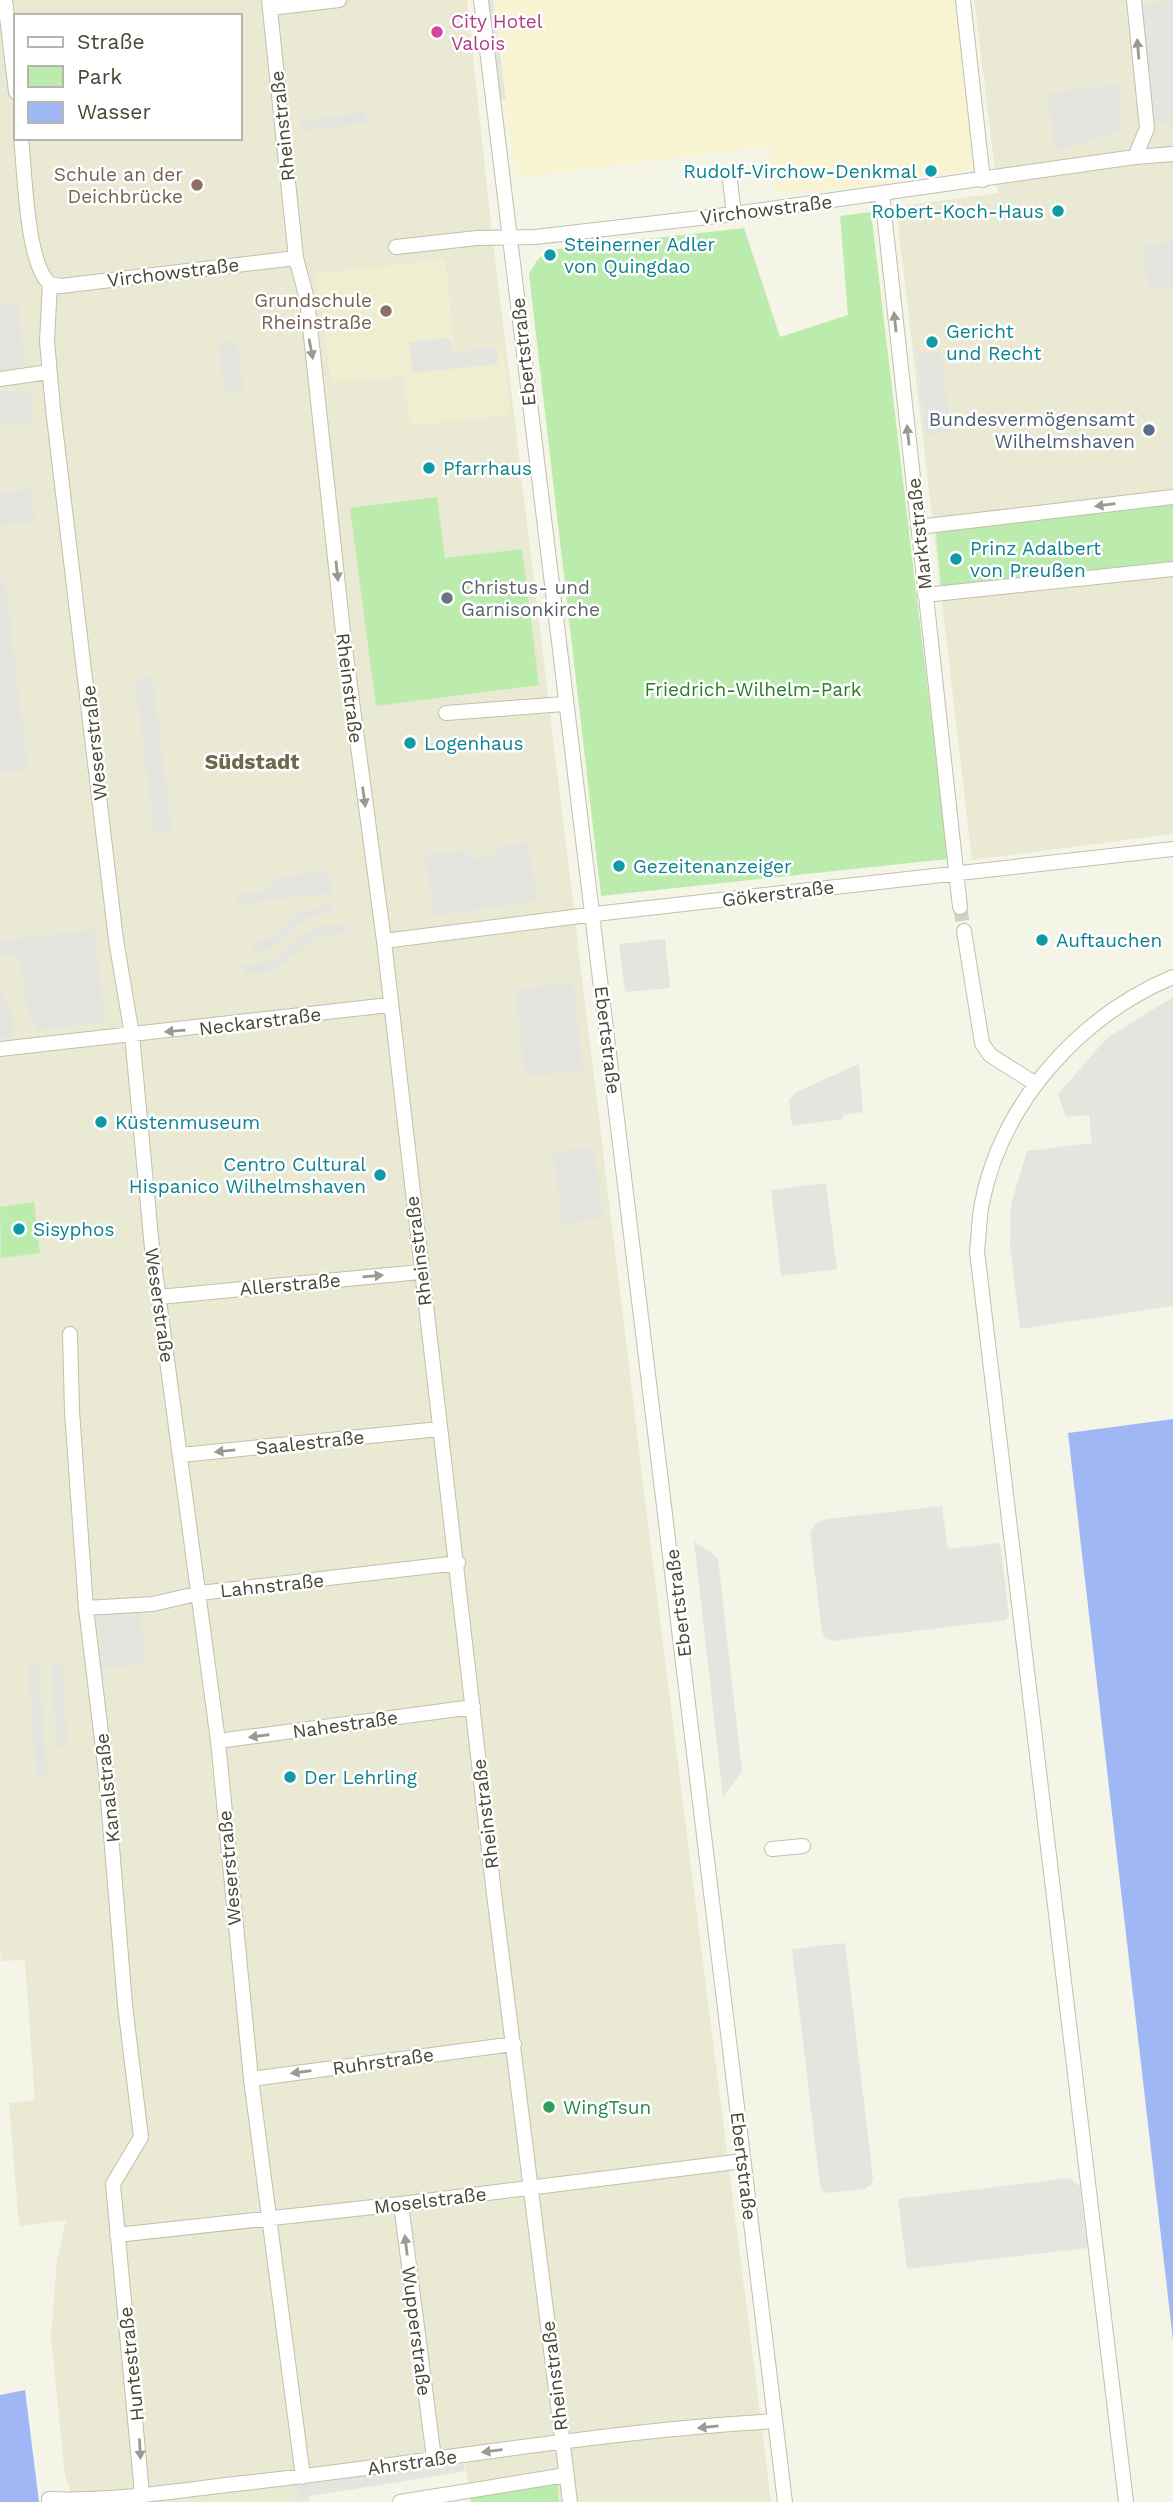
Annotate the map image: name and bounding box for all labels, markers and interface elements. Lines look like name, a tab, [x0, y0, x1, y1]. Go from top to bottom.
place label: City Hotel Valois	[451, 10, 543, 55]
legend	[14, 14, 242, 140]
marker: City Hotel Valois	[429, 24, 445, 40]
text: Straße	[77, 29, 145, 54]
one-way arrow	[1133, 38, 1144, 60]
text: Park	[77, 64, 122, 89]
street label: Rheinstraße	[265, 70, 300, 182]
text: Wasser	[77, 99, 151, 124]
place label: Rudolf-Virchow-Denkmal	[683, 160, 917, 183]
place label: Schule an der Deichbrücke	[54, 163, 183, 208]
marker: Rudolf-Virchow-Denkmal	[923, 163, 939, 179]
marker: Schule an der Deichbrücke	[189, 177, 205, 193]
street label: Virchowstraße	[699, 190, 833, 229]
place label: Robert-Koch-Haus	[871, 200, 1044, 223]
marker: Robert-Koch-Haus	[1050, 203, 1066, 219]
place label: Steinerner Adler von Quingdao	[564, 233, 715, 278]
marker: Steinerner Adler von Quingdao	[542, 247, 558, 263]
street label: Virchowstraße	[106, 253, 240, 292]
place label: Grundschule Rheinstraße	[254, 289, 372, 334]
street label: Ebertstraße	[506, 297, 541, 407]
marker: Grundschule Rheinstraße	[378, 303, 394, 319]
one-way arrow	[889, 311, 900, 333]
place label: Gericht und Recht	[946, 320, 1041, 365]
marker: Gericht und Recht	[924, 334, 940, 350]
one-way arrow	[306, 338, 317, 360]
place label: Bundesvermögensamt Wilhelmshaven	[929, 408, 1135, 453]
marker: Bundesvermögensamt Wilhelmshaven	[1141, 422, 1157, 438]
one-way arrow	[902, 423, 913, 445]
place label: Pfarrhaus	[443, 457, 532, 480]
marker: Pfarrhaus	[421, 460, 437, 476]
street label: Marktstraße	[902, 477, 937, 591]
one-way arrow	[1094, 500, 1116, 511]
place label: Prinz Adalbert von Preußen	[970, 537, 1101, 582]
marker: Prinz Adalbert von Preußen	[948, 551, 964, 567]
one-way arrow	[332, 561, 343, 583]
place label: Christus- und Garnisonkirche	[461, 576, 600, 621]
marker: Christus- und Garnisonkirche	[439, 590, 455, 606]
street label: Rheinstraße	[331, 632, 368, 745]
park label: Friedrich-Wilhelm-Park	[644, 678, 862, 701]
street label: Weserstraße	[77, 684, 112, 802]
place label: Logenhaus	[424, 732, 524, 755]
marker: Logenhaus	[402, 735, 418, 751]
district label: Südstadt	[205, 749, 299, 774]
one-way arrow	[359, 786, 370, 808]
place label: Gezeitenanzeiger	[633, 855, 792, 878]
marker: Gezeitenanzeiger	[611, 858, 627, 874]
street label: Gökerstraße	[721, 875, 835, 912]
place label: Auftauchen	[1056, 929, 1162, 952]
marker: Auftauchen	[1034, 932, 1050, 948]
street label: Ebertstraße	[589, 985, 626, 1096]
street label: Neckarstraße	[198, 1003, 323, 1040]
one-way arrow	[164, 1026, 186, 1037]
place label: Küstenmuseum	[115, 1111, 260, 1134]
marker: Küstenmuseum	[93, 1114, 109, 1130]
place label: Centro Cultural Hispanico Wilhelmshaven	[129, 1153, 366, 1198]
marker: Centro Cultural Hispanico Wilhelmshaven	[372, 1167, 388, 1183]
street label: Rheinstraße	[400, 1194, 437, 1307]
place label: Sisyphos	[33, 1218, 114, 1241]
marker: Sisyphos	[11, 1221, 27, 1237]
street label: Weserstraße	[140, 1246, 179, 1364]
street label: Allerstraße	[239, 1269, 342, 1300]
one-way arrow	[363, 1270, 385, 1281]
street label: Saalestraße	[255, 1425, 366, 1460]
one-way arrow	[214, 1446, 236, 1457]
street label: Ebertstraße	[660, 1547, 697, 1658]
street label: Lahnstraße	[219, 1569, 325, 1602]
street label: Nahestraße	[291, 1706, 399, 1743]
one-way arrow	[248, 1730, 270, 1741]
street label: Kanalstraße	[90, 1732, 125, 1844]
street label: Rheinstraße	[467, 1757, 504, 1870]
place label: Der Lehrling	[304, 1766, 418, 1789]
marker: Der Lehrling	[282, 1769, 298, 1785]
street label: Weserstraße	[213, 1809, 246, 1927]
street label: Ruhrstraße	[331, 2043, 435, 2080]
one-way arrow	[290, 2067, 312, 2078]
place label: WingTsun	[563, 2096, 651, 2119]
marker: WingTsun	[541, 2099, 557, 2115]
street label: Ebertstraße	[725, 2111, 762, 2222]
street label: Moselstraße	[372, 2182, 488, 2219]
one-way arrow	[400, 2234, 411, 2256]
street label: Wupperstraße	[397, 2265, 436, 2397]
street label: Huntestraße	[114, 2306, 149, 2422]
street label: Rheinstraße	[536, 2319, 573, 2432]
one-way arrow	[696, 2422, 718, 2433]
one-way arrow	[135, 2438, 146, 2460]
street label: Ahrstraße	[366, 2445, 459, 2480]
one-way arrow	[481, 2446, 503, 2457]

